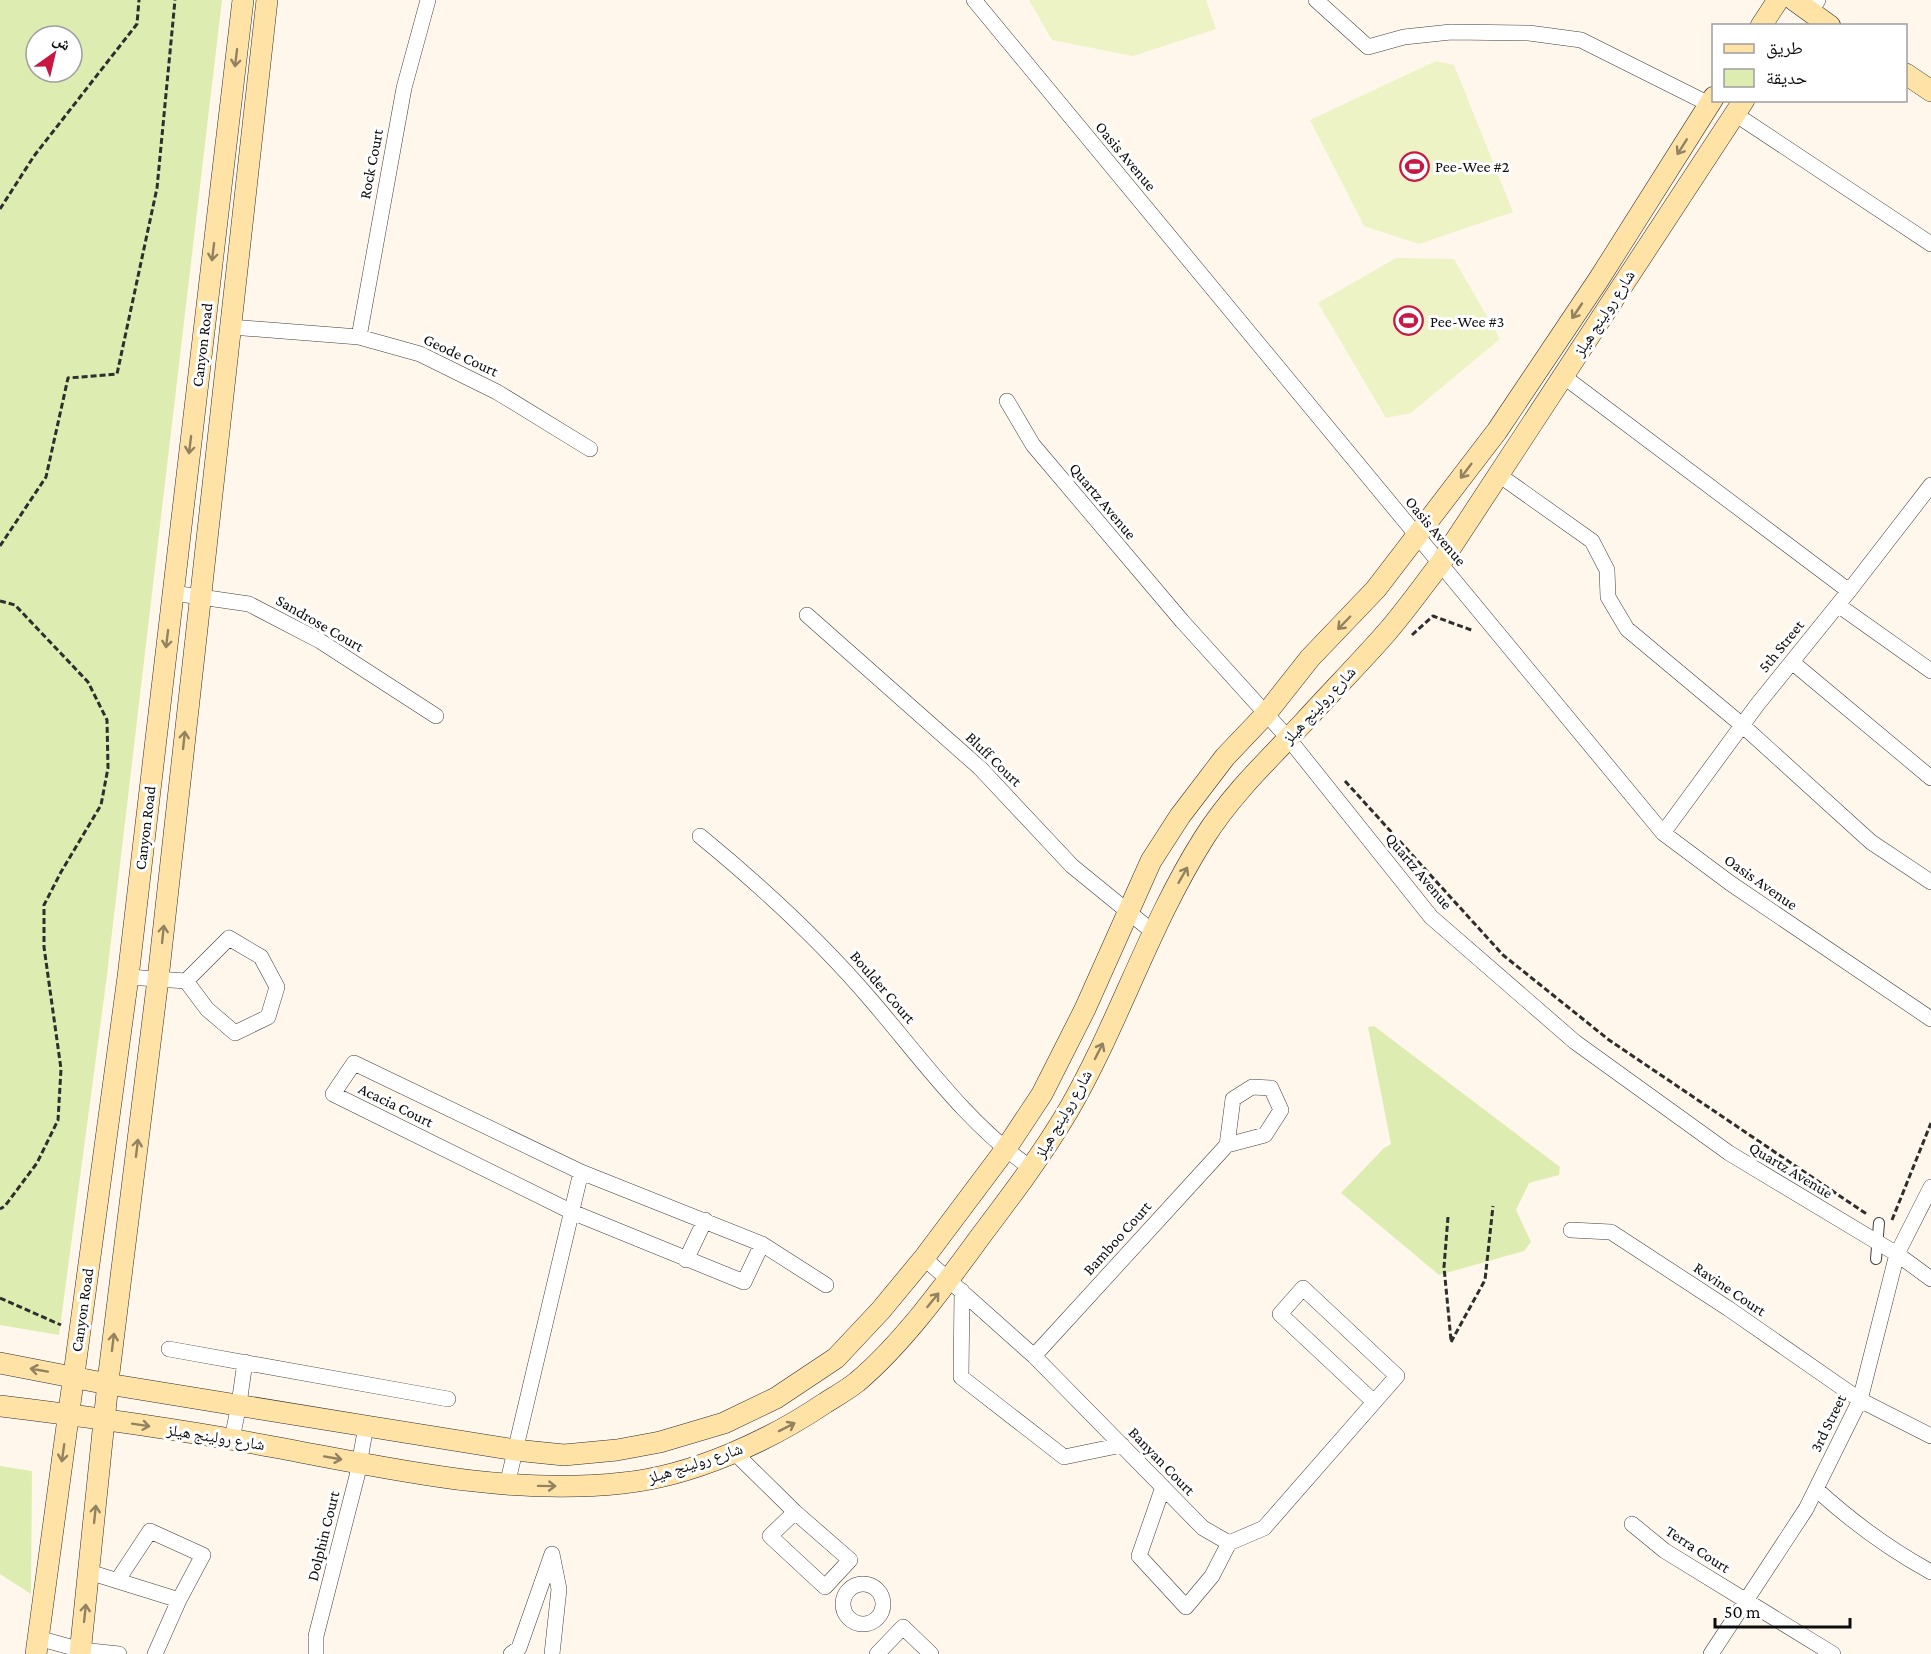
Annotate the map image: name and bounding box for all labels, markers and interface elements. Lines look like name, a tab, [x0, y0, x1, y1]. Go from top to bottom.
north arrow	[24, 24, 84, 84]
legend	[1712, 24, 1907, 102]
text: ش	[50, 30, 74, 55]
text: طريق	[1766, 38, 1803, 59]
one-way arrow	[230, 48, 241, 68]
text: حديقة	[1766, 68, 1807, 88]
street label: Oasis Avenue	[1092, 118, 1160, 194]
street label: Rock Court	[356, 127, 386, 200]
one-way arrow	[1676, 138, 1688, 155]
sports icon: Pee-Wee #2	[1398, 150, 1430, 182]
place label: Pee-Wee #2	[1435, 158, 1510, 175]
one-way arrow	[207, 241, 218, 261]
street label: شارع رولينج هيلز	[1569, 267, 1640, 361]
street label: Canyon Road	[188, 301, 217, 388]
one-way arrow	[1571, 303, 1584, 320]
sports icon: Pee-Wee #3	[1393, 305, 1425, 337]
place label: Pee-Wee #3	[1430, 313, 1504, 330]
street label: Geode Court	[421, 330, 502, 380]
one-way arrow	[184, 435, 195, 455]
street label: Quartz Avenue	[1066, 459, 1140, 543]
one-way arrow	[1460, 463, 1472, 479]
street label: Oasis Avenue	[1402, 493, 1470, 569]
street label: Sandrose Court	[273, 591, 367, 655]
one-way arrow	[1336, 615, 1351, 630]
street label: 5th Street	[1755, 616, 1808, 675]
one-way arrow	[162, 629, 173, 649]
street label: شارع رولينج هيلز	[1278, 663, 1360, 749]
street label: Bluff Court	[963, 728, 1026, 790]
one-way arrow	[179, 730, 190, 750]
street label: Canyon Road	[131, 784, 160, 871]
street label: Quartz Avenue	[1382, 829, 1456, 913]
street label: Oasis Avenue	[1721, 851, 1801, 913]
one-way arrow	[1177, 867, 1189, 884]
one-way arrow	[157, 924, 168, 944]
street label: Boulder Court	[847, 947, 919, 1027]
one-way arrow	[1094, 1042, 1105, 1060]
street label: شارع رولينج هيلز	[1030, 1067, 1097, 1163]
street label: Acacia Court	[356, 1080, 437, 1131]
street label: Quartz Avenue	[1746, 1138, 1836, 1202]
one-way arrow	[131, 1139, 142, 1159]
street label: Bamboo Court	[1080, 1197, 1155, 1278]
street label: Ravine Court	[1691, 1259, 1770, 1320]
street label: Canyon Road	[68, 1266, 97, 1353]
one-way arrow	[926, 1292, 939, 1308]
one-way arrow	[108, 1332, 119, 1352]
one-way arrow	[30, 1364, 50, 1375]
street label: 3rd Street	[1807, 1391, 1850, 1455]
one-way arrow	[131, 1420, 150, 1431]
street label: شارع رولينج هيلز	[165, 1421, 266, 1455]
one-way arrow	[778, 1421, 796, 1432]
street label: Banyan Court	[1125, 1424, 1199, 1500]
street label: شارع رولينج هيلز	[644, 1440, 745, 1489]
one-way arrow	[57, 1443, 68, 1463]
one-way arrow	[323, 1453, 343, 1464]
one-way arrow	[537, 1480, 557, 1492]
street label: Dolphin Court	[304, 1488, 344, 1583]
one-way arrow	[90, 1505, 101, 1525]
street label: Terra Court	[1663, 1522, 1734, 1576]
scale bar	[1715, 1591, 1850, 1629]
text: 50 m	[1724, 1602, 1761, 1622]
one-way arrow	[80, 1604, 91, 1624]

